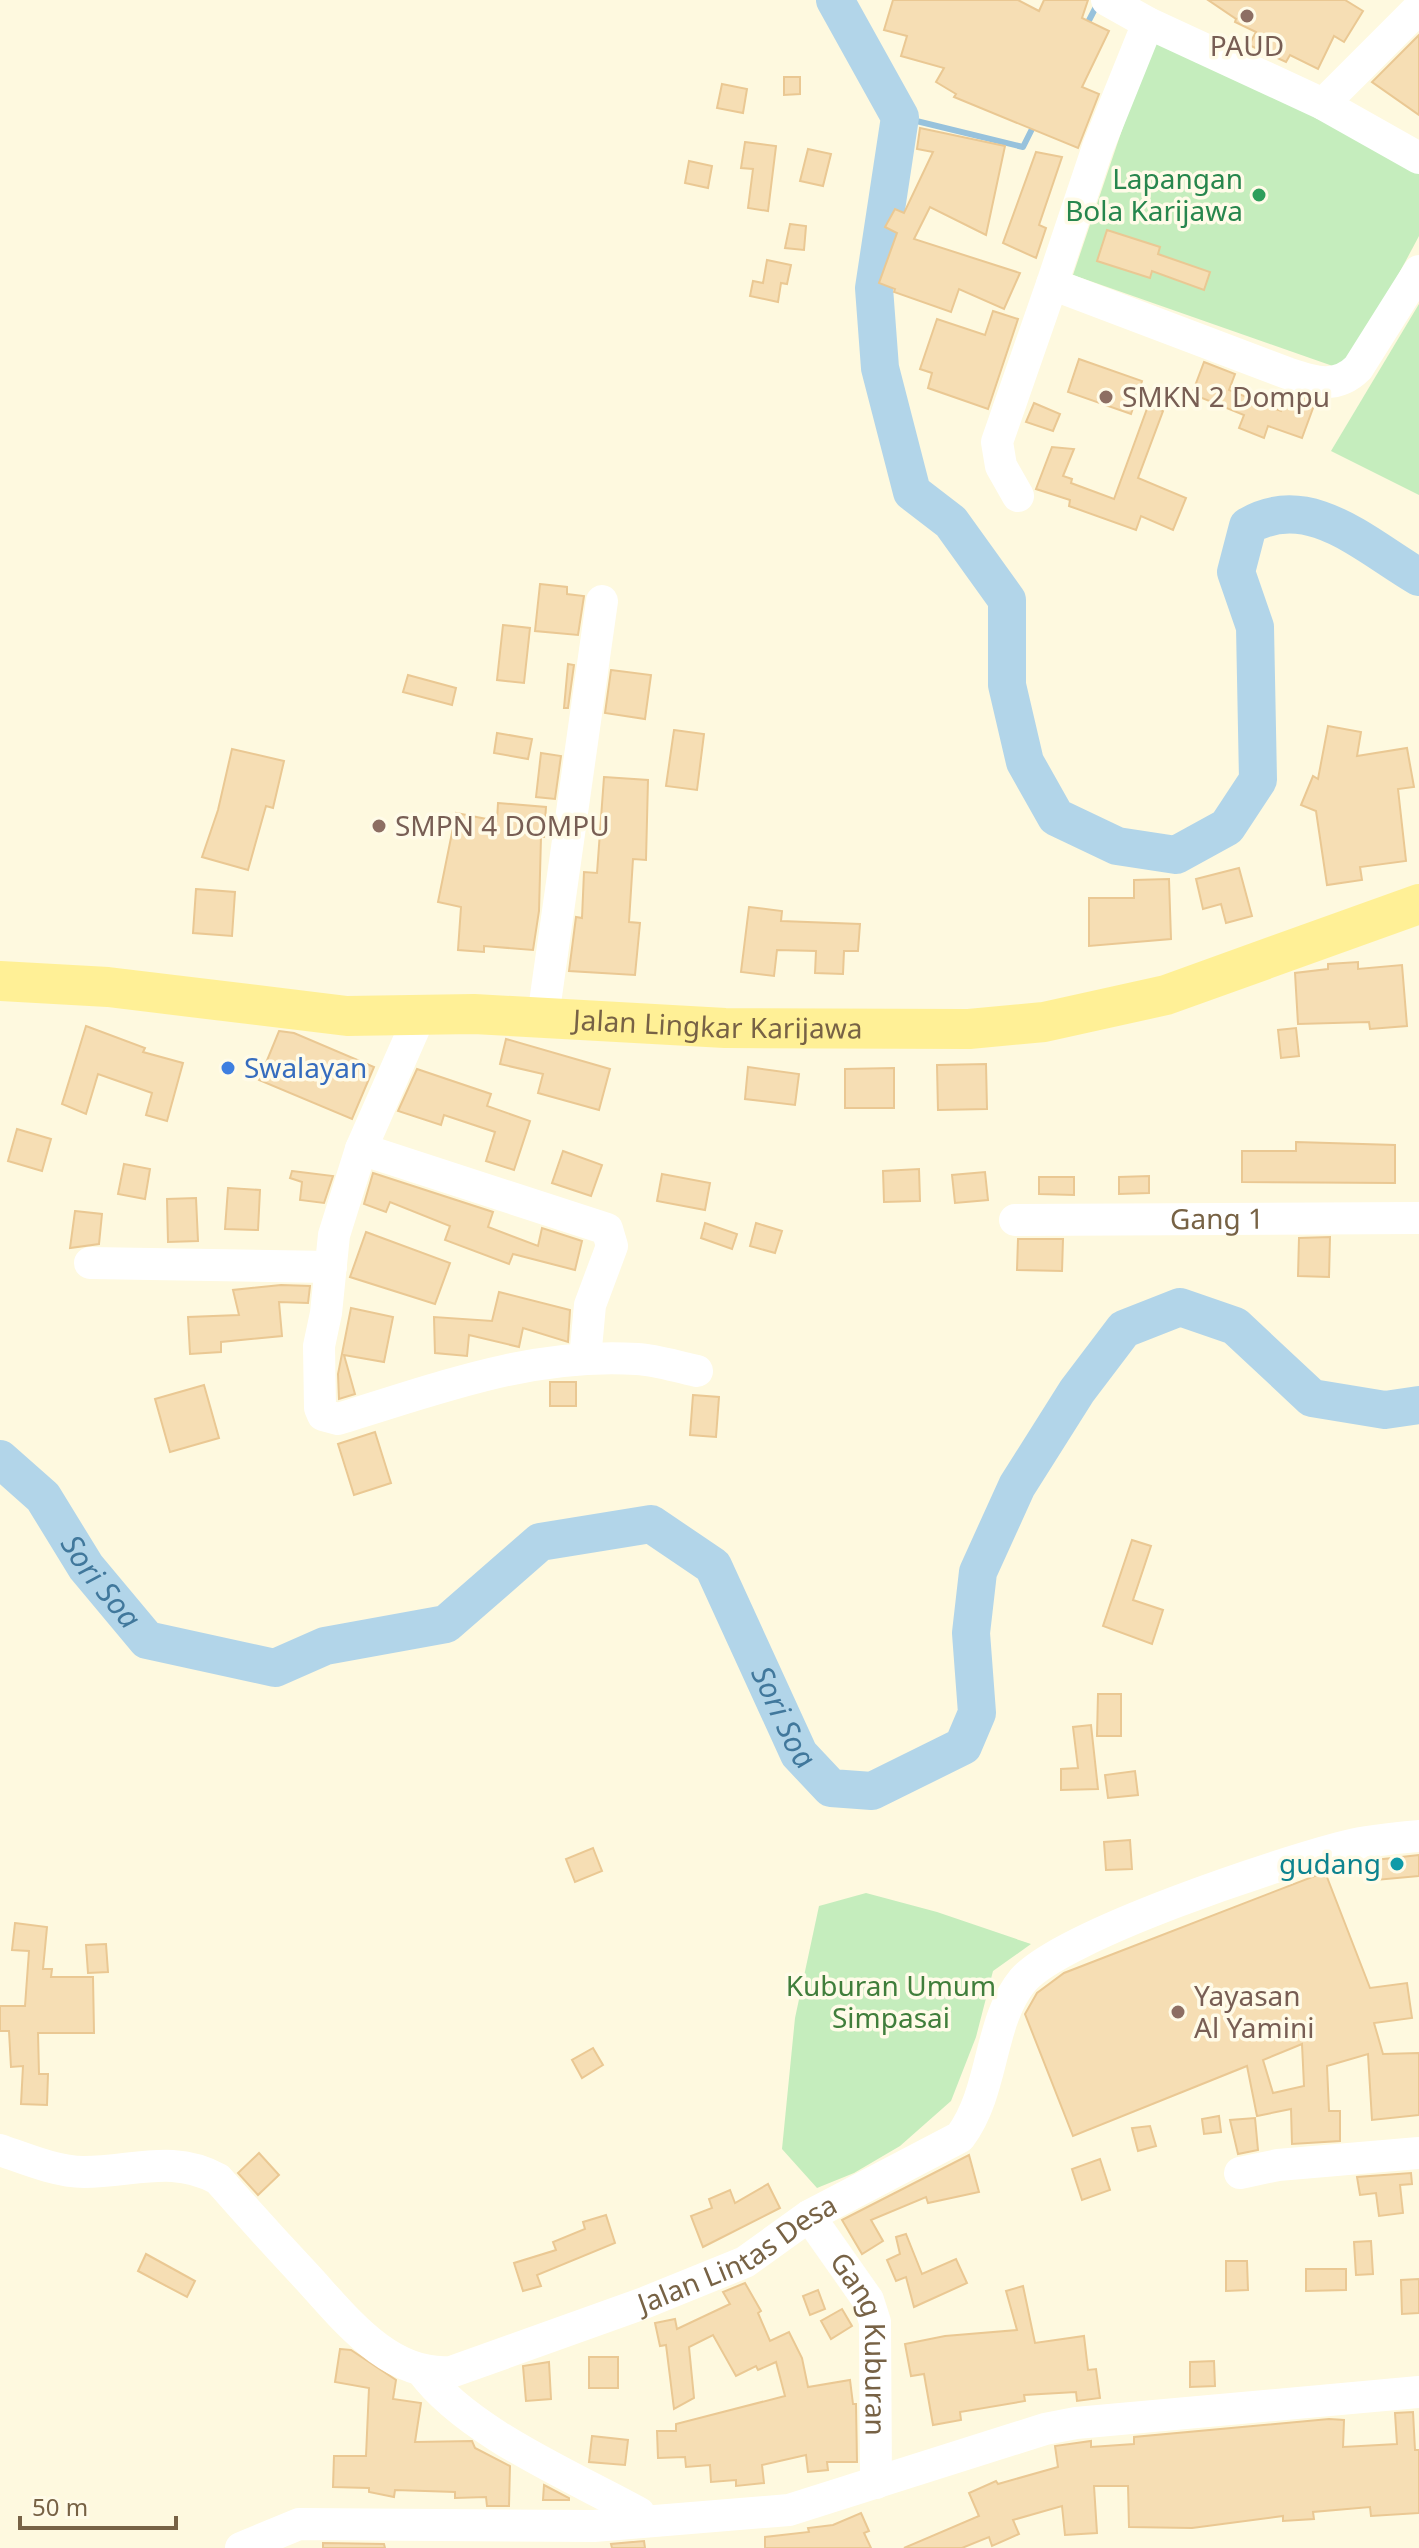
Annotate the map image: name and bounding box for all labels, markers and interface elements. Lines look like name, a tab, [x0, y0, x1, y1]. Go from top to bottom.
marker: PAUD	[1238, 7, 1256, 25]
place label: PAUD	[1210, 26, 1284, 64]
place label: Lapangan Bola Karijawa	[1065, 159, 1243, 229]
marker: Lapangan Bola Karijawa	[1250, 186, 1268, 204]
place label: SMKN 2 Dompu	[1122, 377, 1330, 415]
marker: SMKN 2 Dompu	[1097, 388, 1115, 406]
place label: SMPN 4 DOMPU	[395, 806, 610, 844]
marker: SMPN 4 DOMPU	[370, 817, 388, 835]
street label: Jalan Lingkar Karijawa	[569, 999, 862, 1047]
place label: Swalayan	[244, 1048, 367, 1086]
marker: Swalayan	[219, 1059, 237, 1077]
street label: Gang 1	[1170, 1199, 1264, 1237]
water label: Sori Soa	[52, 1527, 151, 1637]
water label: Sori Soa	[742, 1659, 825, 1777]
place label: gudang	[1279, 1844, 1381, 1882]
marker: gudang	[1388, 1855, 1406, 1873]
park label: Kuburan Umum Simpasai	[786, 1966, 996, 2036]
place label: Yayasan Al Yamini	[1194, 1976, 1315, 2046]
marker: Yayasan Al Yamini	[1169, 2003, 1187, 2021]
street label: Jalan Lintas Desa	[629, 2185, 843, 2323]
street label: Gang Kuburan	[822, 2244, 896, 2436]
scale bar	[20, 2480, 176, 2530]
text: 50 m	[32, 2490, 88, 2523]

